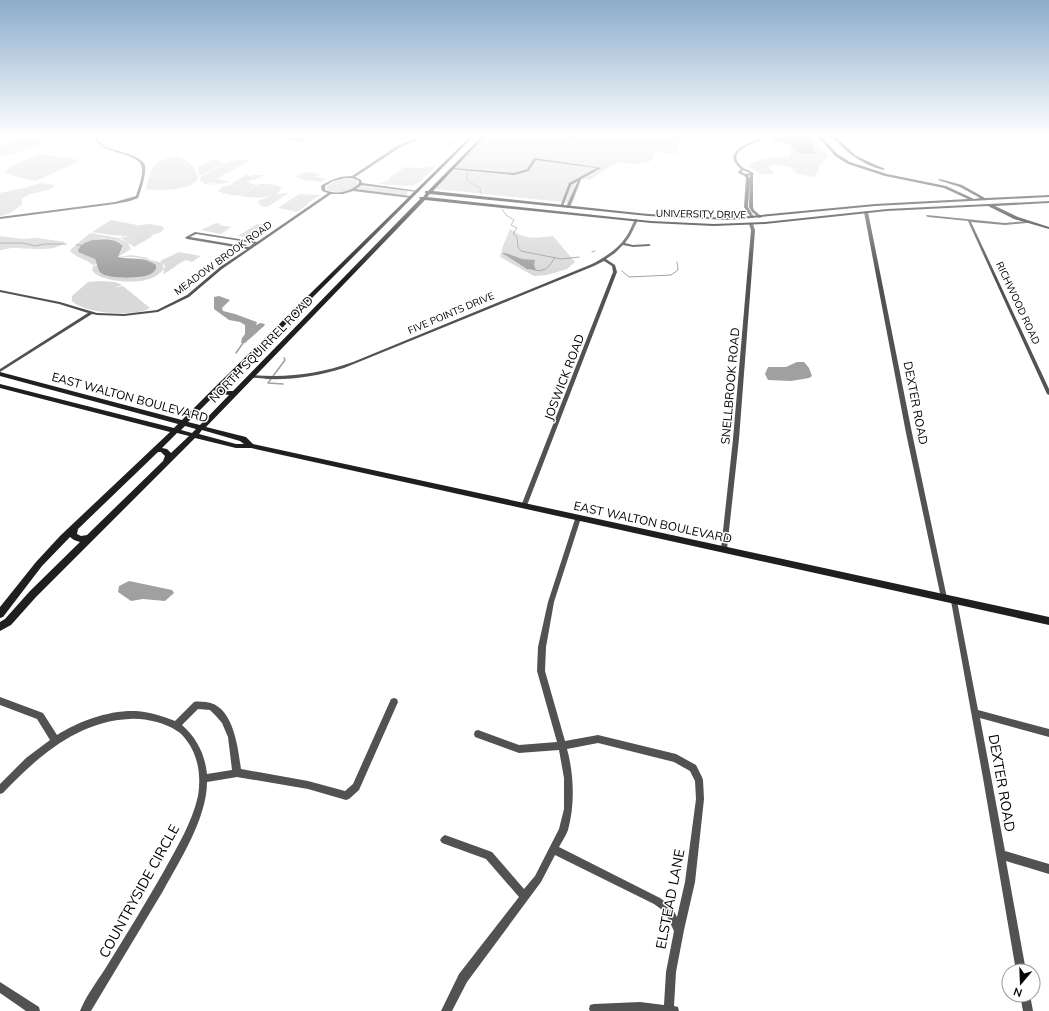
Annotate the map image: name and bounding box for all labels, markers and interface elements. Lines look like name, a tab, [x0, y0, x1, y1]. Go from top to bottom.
street label: UNIVERSITY DRIVE	[656, 207, 747, 221]
street label: MEADOW BROOK ROAD	[172, 218, 274, 298]
street label: RICHWOOD ROAD	[993, 260, 1043, 346]
street label: FIVE POINTS DRIVE	[406, 289, 496, 337]
street label: NORTH SQUIRREL ROAD	[206, 292, 316, 406]
street label: SNELLBROOK ROAD	[717, 327, 743, 445]
street label: JOSWICK ROAD	[541, 332, 587, 422]
street label: DEXTER ROAD	[901, 360, 931, 446]
street label: EAST WALTON BOULEVARD	[50, 369, 210, 425]
street label: EAST WALTON BOULEVARD	[572, 498, 734, 546]
street label: DEXTER ROAD	[985, 733, 1019, 833]
street label: COUNTRYSIDE CIRCLE	[95, 821, 183, 961]
street label: ELSTEAD LANE	[651, 848, 689, 950]
north arrow	[1001, 963, 1041, 1003]
text: N	[1012, 984, 1024, 1000]

